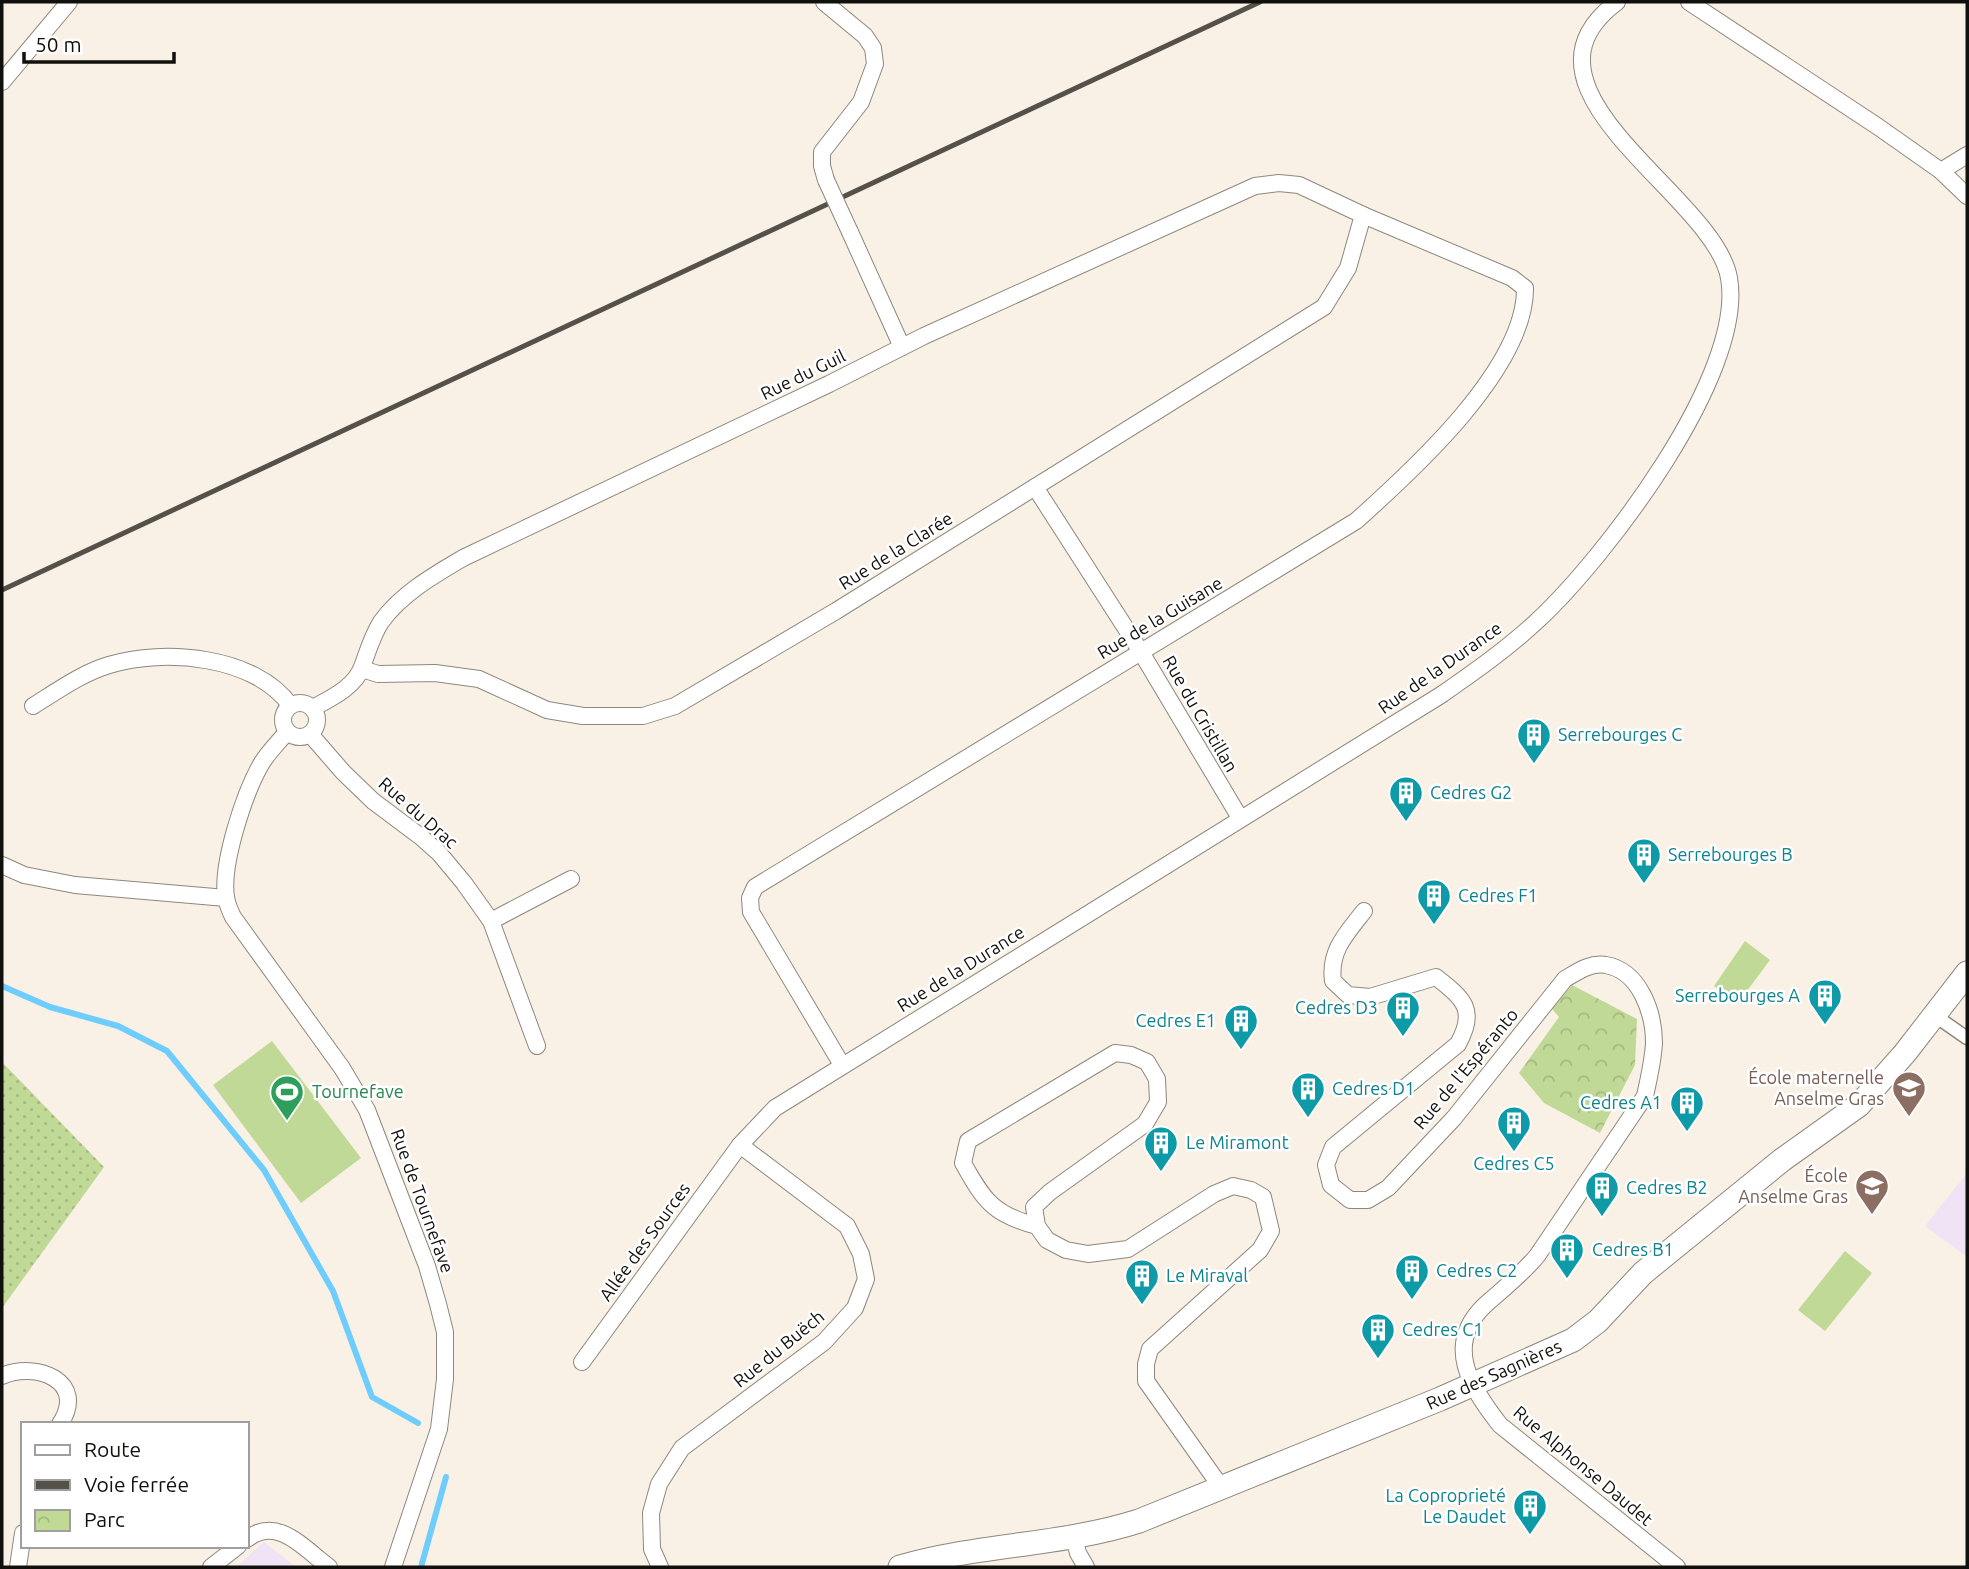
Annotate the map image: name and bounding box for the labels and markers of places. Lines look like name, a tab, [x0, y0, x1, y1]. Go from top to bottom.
building icon: Serrebourges C	[1515, 716, 1553, 765]
place label: Serrebourges C	[1558, 724, 1682, 744]
building icon: Cedres G2	[1387, 774, 1425, 823]
place label: Cedres G2	[1430, 782, 1512, 802]
building icon: Serrebourges B	[1625, 836, 1663, 885]
place label: Serrebourges B	[1668, 844, 1793, 864]
building icon: Cedres F1	[1415, 877, 1453, 926]
place label: Cedres F1	[1458, 885, 1538, 905]
building icon: Serrebourges A	[1806, 977, 1844, 1026]
place label: Serrebourges A	[1675, 985, 1800, 1005]
building icon: Cedres D3	[1384, 989, 1422, 1038]
place label: Cedres D3	[1295, 997, 1378, 1017]
building icon: Cedres E1	[1222, 1002, 1260, 1051]
place label: Cedres E1	[1136, 1010, 1216, 1030]
place label: École maternelle Anselme Gras	[1748, 1066, 1884, 1108]
school or university icon: École maternelle Anselme Gras	[1890, 1069, 1928, 1118]
building icon: Cedres D1	[1289, 1070, 1327, 1119]
sports icon: Tournefave	[268, 1073, 306, 1122]
place label: Cedres D1	[1332, 1078, 1415, 1098]
place label: Tournefave	[312, 1081, 404, 1101]
building icon: Cedres A1	[1668, 1084, 1706, 1133]
place label: Cedres A1	[1580, 1092, 1662, 1112]
building icon: Cedres C5	[1495, 1104, 1533, 1153]
building icon: Le Miramont	[1142, 1124, 1180, 1173]
place label: Le Miramont	[1186, 1132, 1289, 1152]
place label: Cedres C5	[1473, 1153, 1555, 1173]
place label: École Anselme Gras	[1738, 1164, 1848, 1206]
school or university icon: École Anselme Gras	[1853, 1167, 1891, 1216]
building icon: Cedres B2	[1583, 1169, 1621, 1218]
place label: Cedres B2	[1626, 1177, 1708, 1197]
building icon: Cedres B1	[1548, 1231, 1586, 1280]
place label: Cedres B1	[1592, 1239, 1674, 1259]
building icon: Cedres C2	[1393, 1252, 1431, 1301]
building icon: Le Miraval	[1123, 1257, 1161, 1306]
place label: Cedres C2	[1436, 1260, 1517, 1280]
place label: Le Miraval	[1166, 1265, 1248, 1285]
building icon: Cedres C1	[1359, 1311, 1397, 1360]
place label: Cedres C1	[1402, 1319, 1483, 1339]
place label: La Coproprieté Le Daudet	[1385, 1485, 1506, 1526]
building icon: La Coproprieté Le Daudet	[1511, 1487, 1549, 1536]

